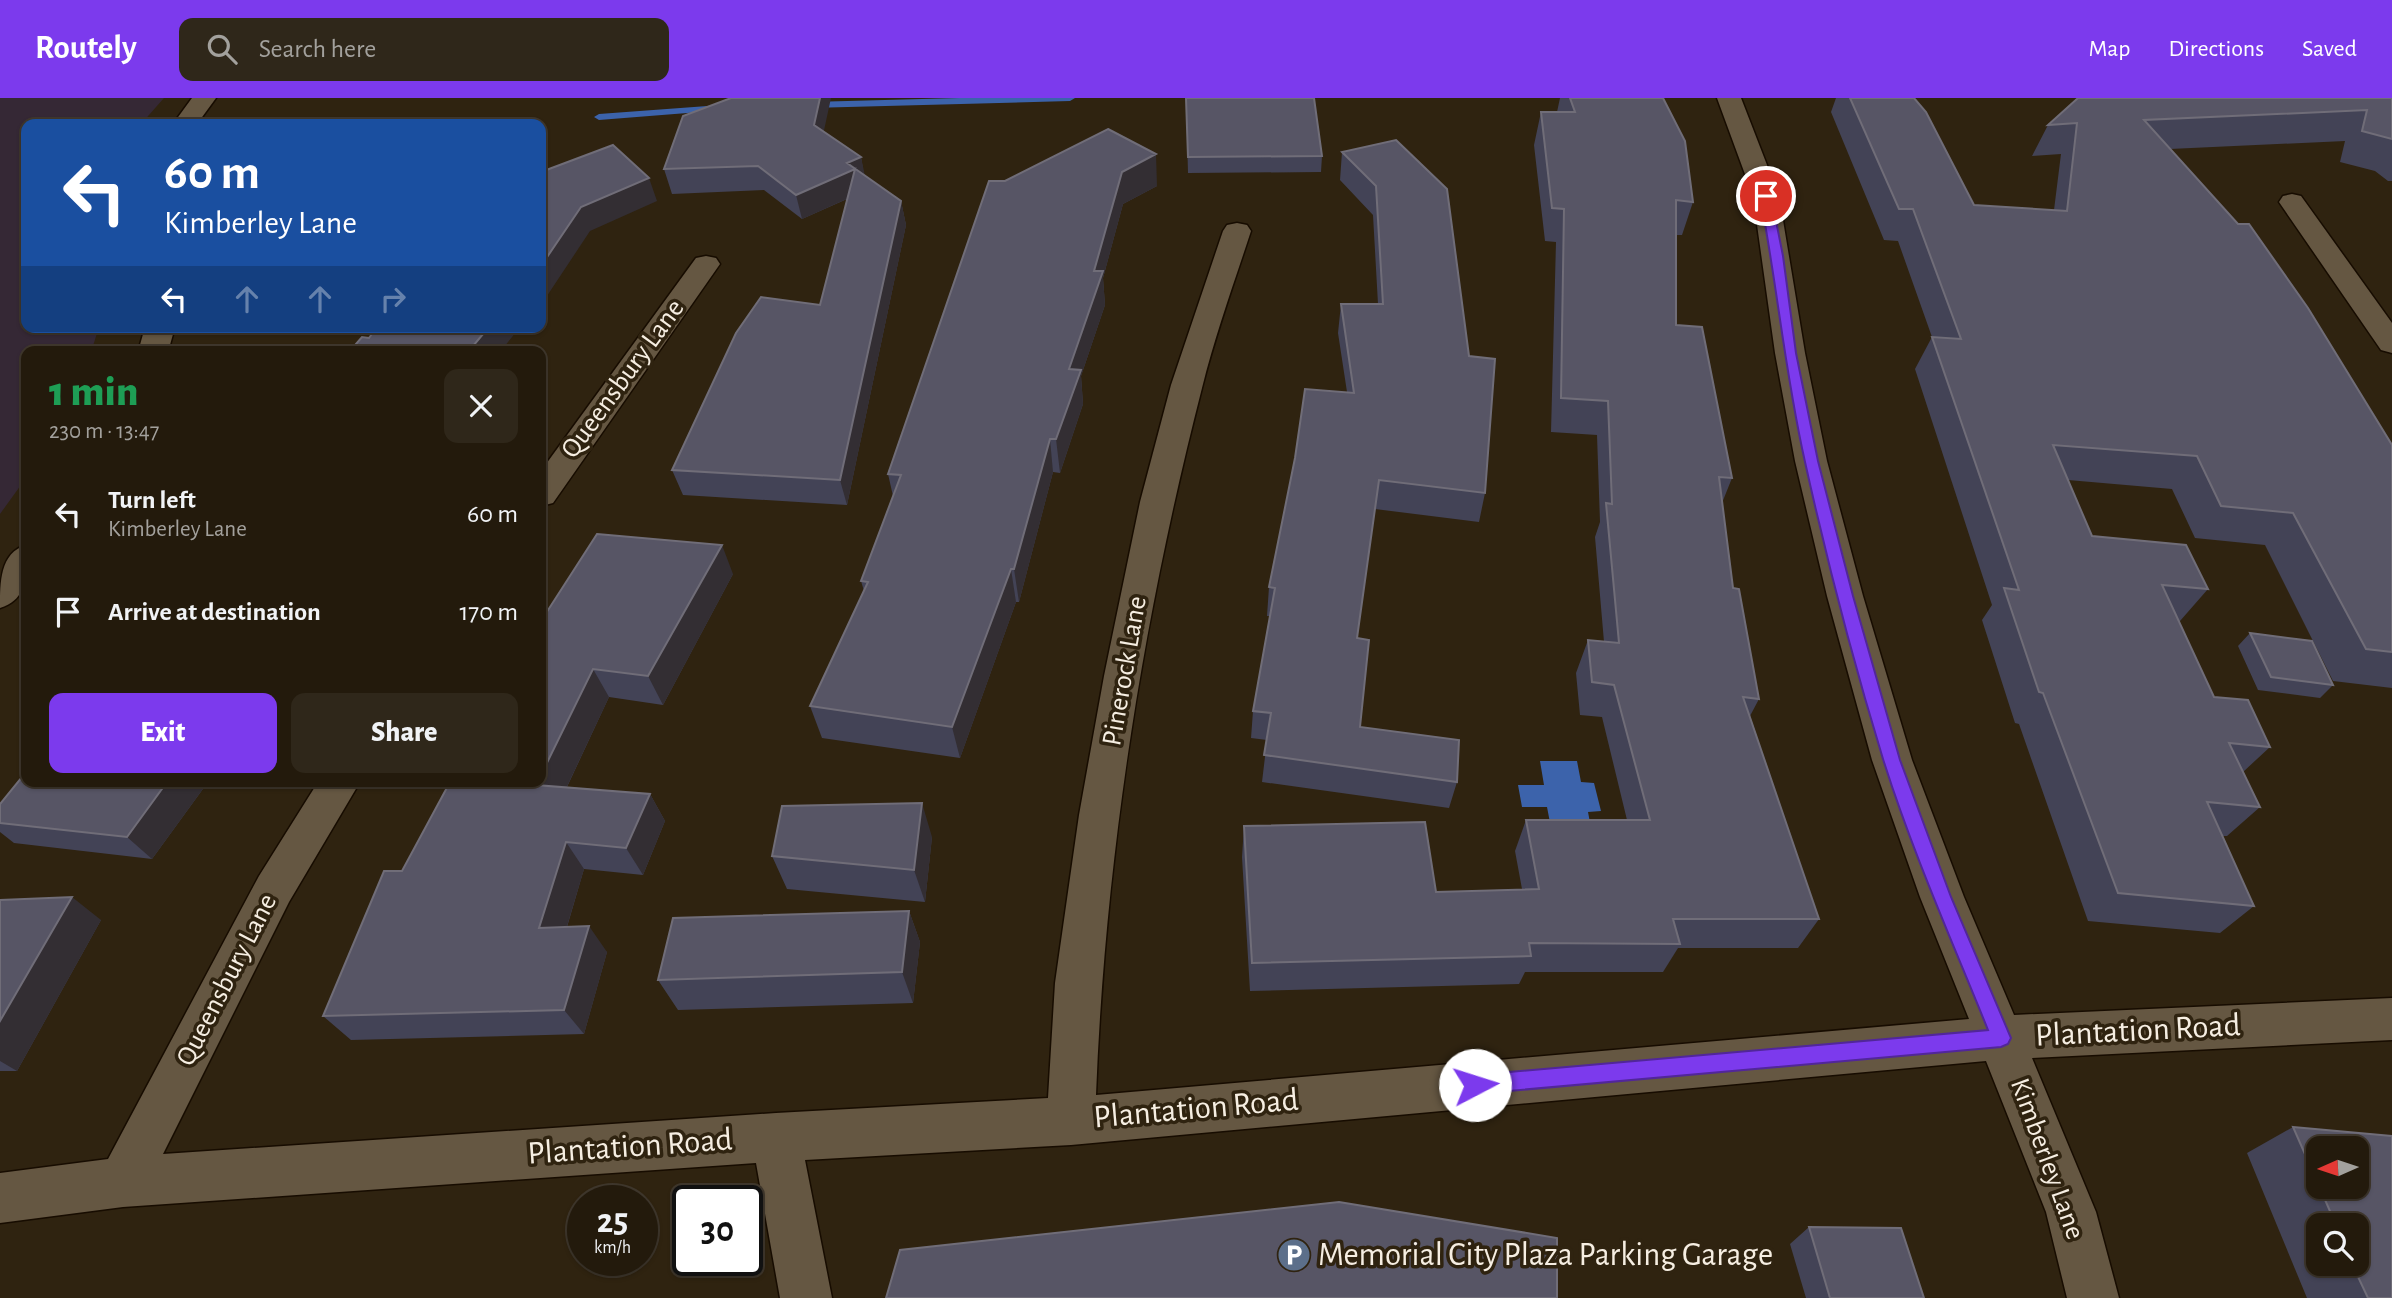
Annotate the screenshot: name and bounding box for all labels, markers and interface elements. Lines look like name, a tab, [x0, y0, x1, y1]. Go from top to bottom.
search box	[179, 18, 669, 81]
icon: search	[203, 30, 241, 68]
text: Routely	[35, 32, 137, 65]
text: Search here	[259, 36, 376, 62]
text: Map	[2088, 37, 2130, 61]
text: Directions	[2168, 37, 2264, 61]
text: Saved	[2302, 37, 2357, 61]
icon: left	[49, 147, 140, 238]
text: 60 m	[164, 149, 260, 198]
pin	[1736, 166, 1796, 226]
icon: arrive	[1747, 177, 1785, 215]
text: Kimberley Lane	[164, 207, 357, 239]
icon: left	[155, 280, 193, 318]
icon: ahead	[228, 280, 266, 318]
icon: ahead	[301, 280, 339, 318]
icon: right	[374, 280, 412, 318]
street label: Queensbury Lane	[556, 294, 690, 464]
button: close	[444, 369, 518, 443]
text: 1 min	[49, 371, 138, 413]
text: 230 m · 13:47	[49, 420, 159, 443]
text: Turn left	[108, 487, 196, 513]
icon: left	[49, 495, 87, 533]
text: 60 m	[467, 501, 518, 527]
text: Kimberley Lane	[108, 518, 247, 541]
icon: arrive	[49, 593, 87, 631]
street label: Pinerock Lane	[1098, 594, 1152, 748]
text: Arrive at destination	[108, 599, 321, 625]
text: 170 m	[459, 599, 518, 625]
button: Exit	[49, 693, 277, 773]
button: Share	[291, 693, 518, 773]
street label: Queensbury Lane	[172, 890, 282, 1070]
street label: Plantation Road	[2035, 1009, 2241, 1053]
position arrow	[1438, 1048, 1512, 1122]
street label: Kimberley Lane	[2005, 1075, 2089, 1243]
street label: Plantation Road	[1092, 1084, 1300, 1134]
street label: Plantation Road	[526, 1123, 734, 1171]
north arrow	[2306, 1136, 2370, 1199]
map controls	[2306, 1136, 2369, 1276]
speed limit sign: 30	[672, 1185, 763, 1276]
text: 25	[597, 1204, 628, 1239]
button: search	[2306, 1213, 2369, 1276]
parking icon: Memorial City Plaza Parking Garage	[1275, 1236, 1313, 1274]
text: km/h	[594, 1239, 631, 1257]
place label: Memorial City Plaza Parking Garage	[1318, 1239, 1773, 1272]

